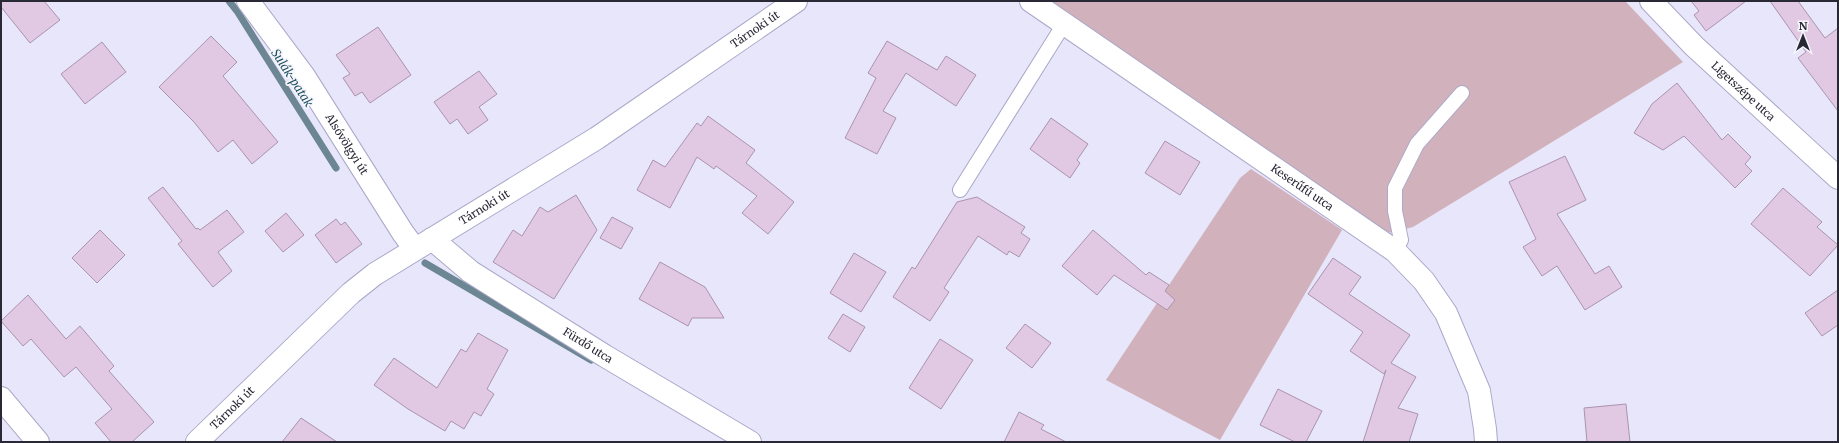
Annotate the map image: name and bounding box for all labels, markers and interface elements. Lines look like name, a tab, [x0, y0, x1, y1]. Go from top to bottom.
street label: Tárnoki út	[728, 7, 783, 51]
north arrow	[1783, 16, 1823, 56]
text: N	[1799, 19, 1808, 33]
water label: Sulák-patak	[268, 46, 317, 110]
street label: Ligetszépe utca	[1708, 58, 1778, 124]
street label: Alsóvölgyi út	[322, 110, 372, 178]
street label: Keserűfű utca	[1268, 161, 1336, 214]
street label: Tárnoki út	[457, 186, 512, 228]
street label: Fürdő utca	[560, 324, 615, 366]
street label: Tárnoki út	[207, 383, 258, 433]

